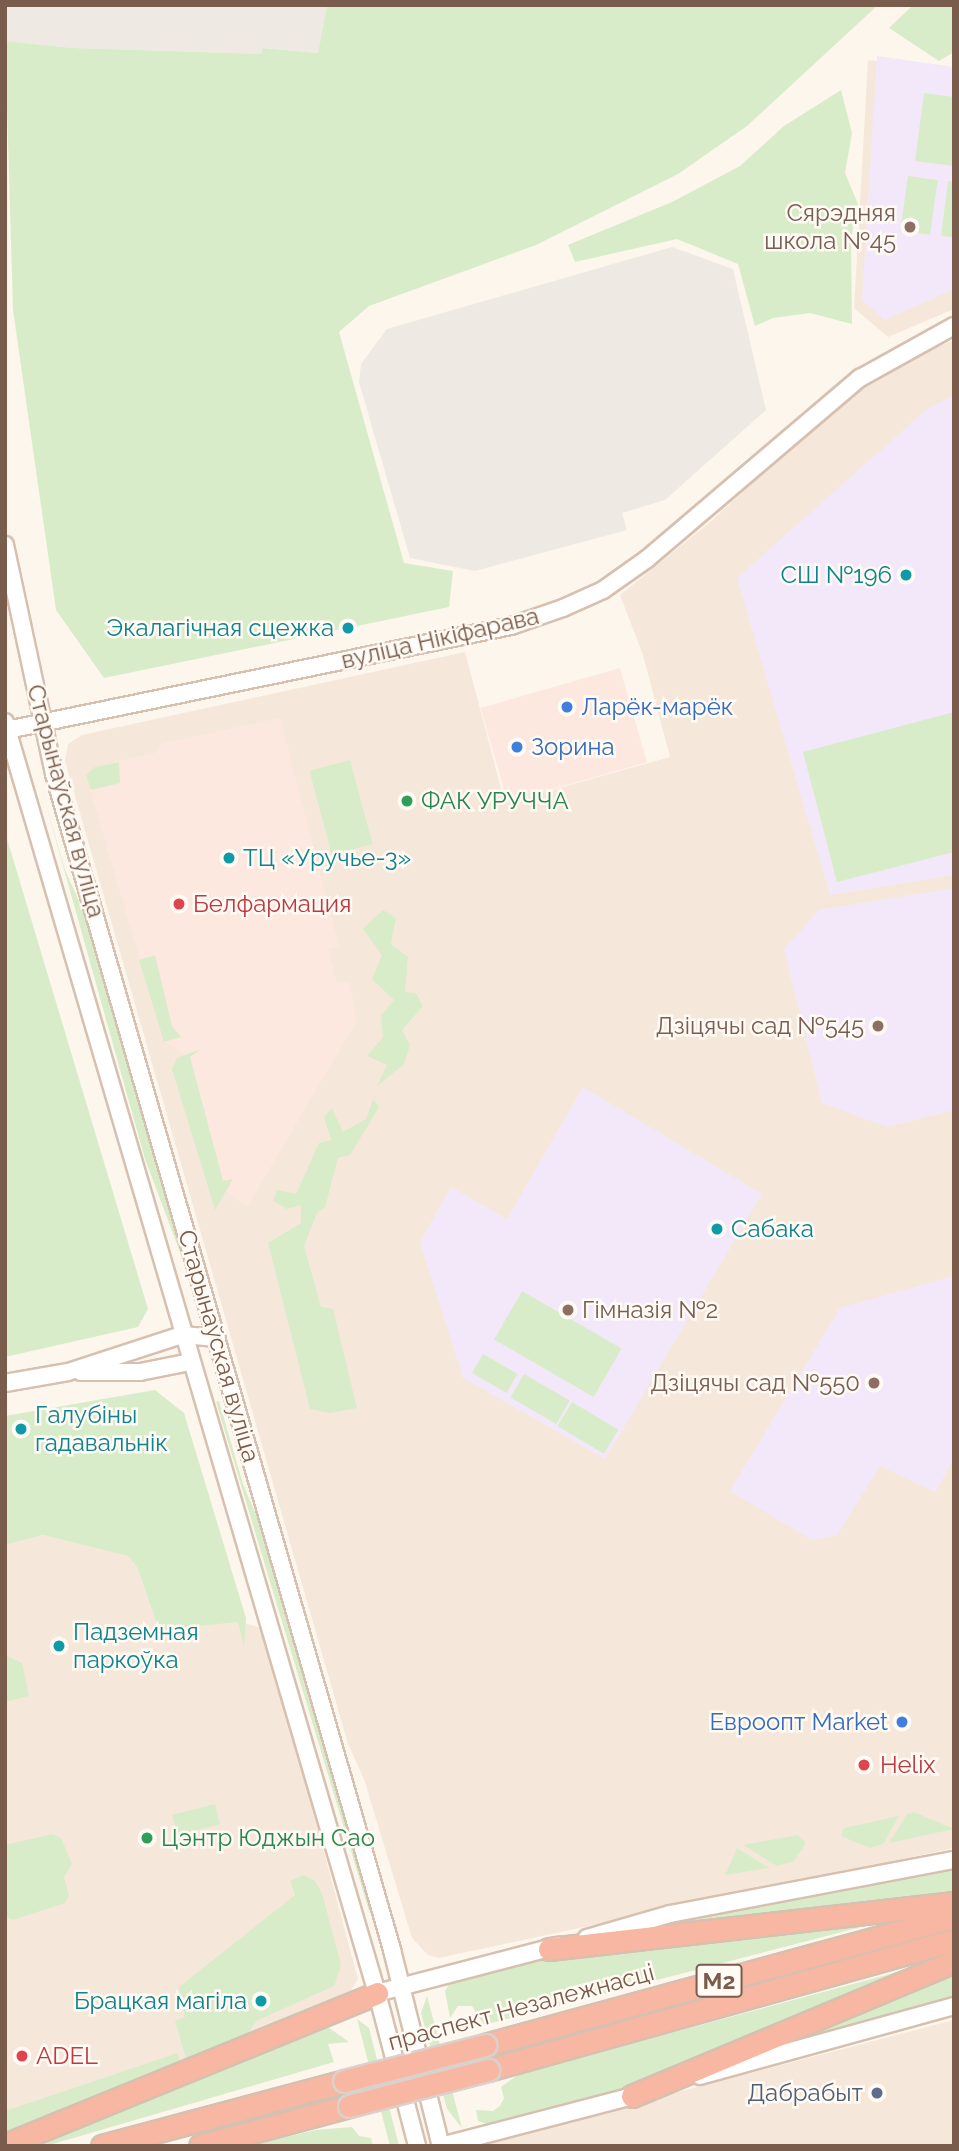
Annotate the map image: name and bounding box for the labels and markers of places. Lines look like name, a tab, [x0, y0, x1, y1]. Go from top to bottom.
place label: Сярэдняя школа №45	[764, 199, 896, 255]
marker: Сярэдняя школа №45	[902, 219, 918, 235]
place label: СШ №196	[780, 561, 892, 589]
marker: СШ №196	[898, 567, 914, 583]
place label: Экалагічная сцежка	[106, 614, 334, 642]
marker: Экалагічная сцежка	[340, 620, 356, 636]
place label: Ларёк-марёк	[581, 693, 733, 721]
marker: Ларёк-марёк	[559, 699, 575, 715]
place label: Зорина	[531, 733, 614, 761]
marker: Зорина	[509, 739, 525, 755]
place label: ФАК УРУЧЧА	[421, 787, 569, 815]
marker: ФАК УРУЧЧА	[399, 793, 415, 809]
place label: ТЦ «Уручье-3»	[243, 844, 411, 872]
marker: ТЦ «Уручье-3»	[221, 850, 237, 866]
place label: Белфармация	[193, 890, 352, 918]
marker: Белфармация	[171, 896, 187, 912]
place label: Дзіцячы сад №545	[656, 1012, 864, 1040]
marker: Дзіцячы сад №545	[870, 1018, 886, 1034]
place label: Сабака	[731, 1215, 814, 1243]
marker: Сабака	[709, 1221, 725, 1237]
place label: Гімназія №2	[582, 1296, 718, 1324]
marker: Гімназія №2	[560, 1302, 576, 1318]
place label: Дзіцячы сад №550	[650, 1369, 860, 1397]
marker: Дзіцячы сад №550	[866, 1375, 882, 1391]
place label: Галубіны гадавальнік	[35, 1401, 168, 1457]
marker: Галубіны гадавальнік	[13, 1421, 29, 1437]
place label: Падземная паркоўка	[73, 1618, 199, 1674]
marker: Падземная паркоўка	[51, 1638, 67, 1654]
place label: Евроопт Market	[710, 1708, 888, 1736]
marker: Евроопт Market	[894, 1714, 910, 1730]
place label: Helix	[880, 1751, 935, 1779]
marker: Helix	[854, 1755, 874, 1775]
place label: Цэнтр Юджын Сао	[161, 1824, 375, 1852]
marker: Цэнтр Юджын Сао	[139, 1830, 155, 1846]
place label: Брацкая магіла	[74, 1987, 247, 2015]
marker: Брацкая магіла	[253, 1993, 269, 2009]
place label: ADEL	[36, 2042, 98, 2070]
marker: ADEL	[14, 2048, 30, 2064]
place label: Дабрабыт	[747, 2079, 863, 2107]
marker: Дабрабыт	[869, 2085, 885, 2101]

